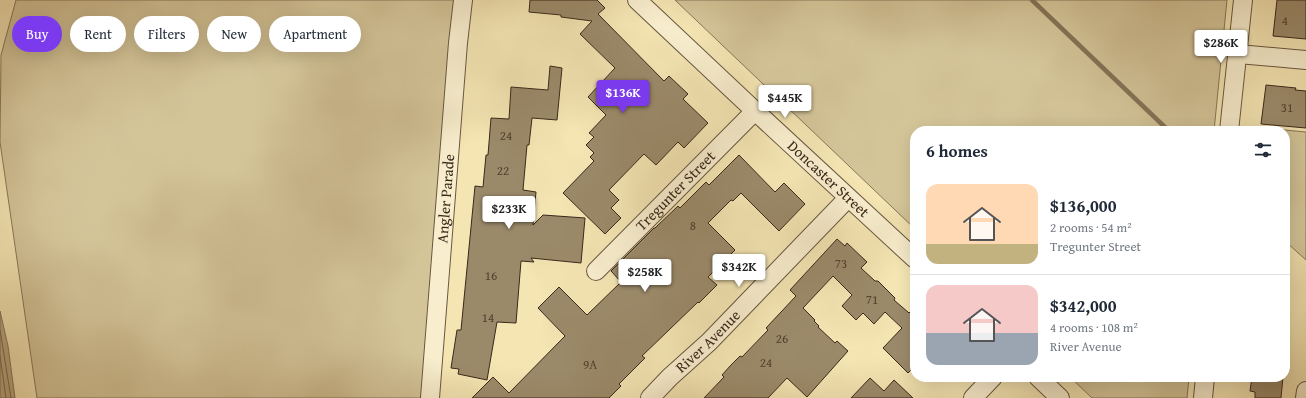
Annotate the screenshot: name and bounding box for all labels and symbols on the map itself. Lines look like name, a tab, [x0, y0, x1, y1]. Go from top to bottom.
house number: 4	[1282, 11, 1288, 30]
pin: $286K	[1193, 30, 1249, 64]
pin: $136K	[595, 80, 651, 114]
pin: $445K	[757, 85, 813, 119]
house number: 31	[1281, 98, 1293, 117]
house number: 24	[500, 126, 512, 145]
street label: Doncaster Street	[783, 135, 875, 222]
street label: Tregunter Street	[631, 145, 720, 235]
street label: Angler Parade	[431, 153, 459, 244]
house number: 22	[497, 161, 509, 180]
pin: $233K	[481, 196, 537, 230]
house number: 8	[690, 216, 696, 235]
pin: $342K	[711, 254, 767, 288]
house number: 73	[835, 254, 847, 273]
pin: $258K	[617, 259, 673, 293]
house number: 16	[485, 266, 497, 285]
house number: 71	[866, 290, 878, 309]
street label: River Avenue	[671, 305, 745, 377]
house number: 14	[482, 308, 494, 327]
house number: 26	[776, 329, 788, 348]
house number: 24	[760, 353, 772, 372]
house number: 9A	[583, 355, 597, 374]

